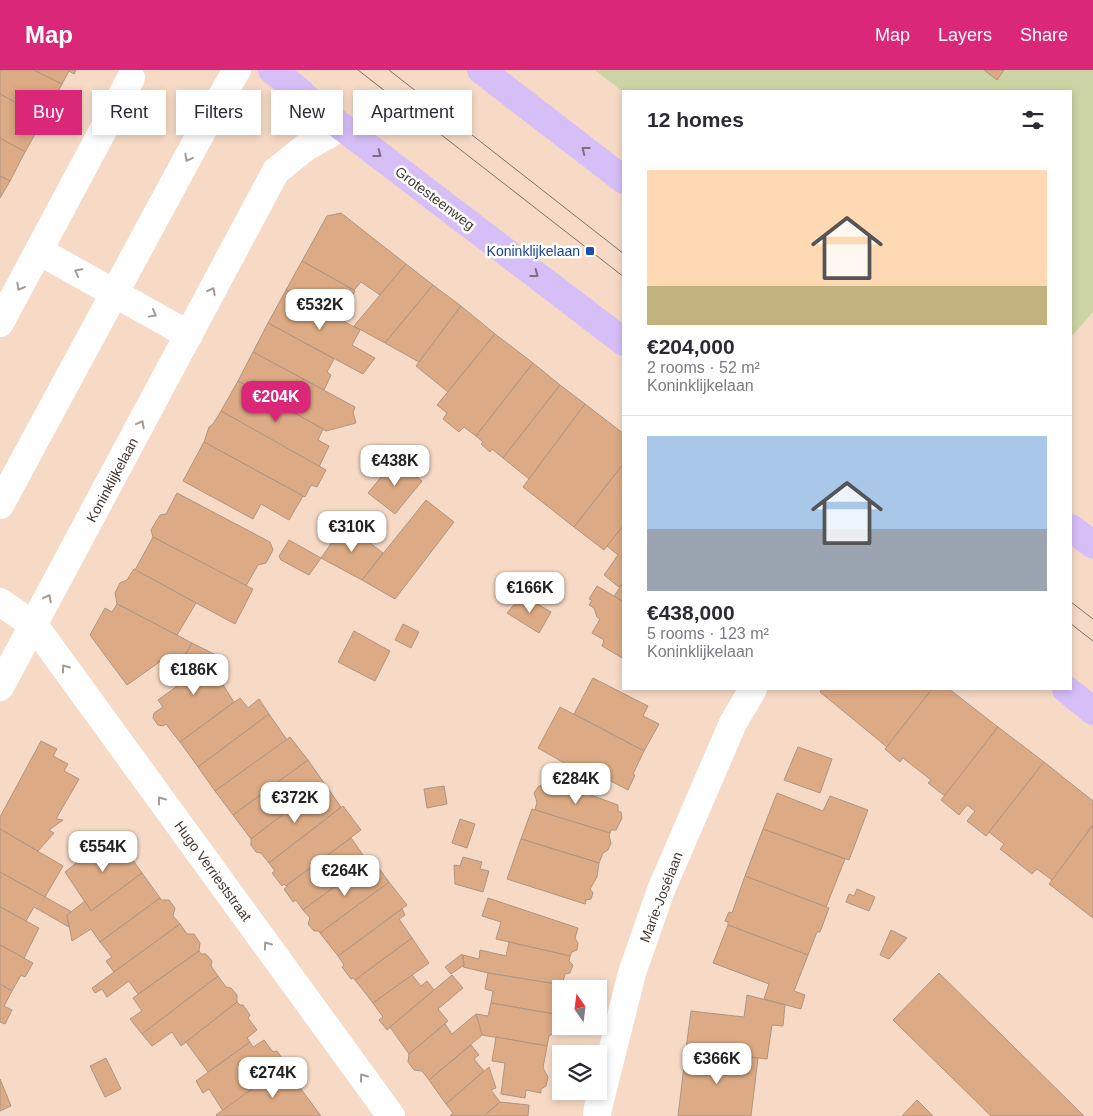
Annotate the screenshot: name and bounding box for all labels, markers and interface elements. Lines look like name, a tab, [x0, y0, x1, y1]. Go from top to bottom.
text: Map	[25, 21, 73, 48]
text: Map	[875, 25, 910, 45]
text: Layers	[938, 25, 992, 45]
text: Share	[1020, 25, 1068, 45]
chip: Buy	[15, 90, 82, 135]
chip: Rent	[92, 90, 166, 135]
chip: Filters	[176, 90, 261, 135]
chip: New	[271, 90, 343, 135]
chip: Apartment	[353, 90, 472, 135]
icon: filters	[1019, 106, 1047, 134]
text: 12 homes	[647, 108, 744, 131]
one-way arrow	[582, 148, 591, 156]
one-way arrow	[373, 149, 382, 158]
one-way arrow	[184, 153, 194, 162]
street label: Grotesteenweg	[392, 163, 478, 233]
icon: home	[802, 203, 892, 293]
place label: Koninklijkelaan	[487, 243, 580, 259]
marker: Koninklijkelaan	[584, 245, 596, 257]
one-way arrow	[74, 268, 83, 278]
one-way arrow	[530, 269, 539, 278]
one-way arrow	[16, 282, 26, 291]
one-way arrow	[206, 288, 216, 297]
pin: €532K	[285, 288, 355, 331]
text: €532K	[296, 296, 344, 313]
one-way arrow	[147, 308, 156, 318]
text: €204,000	[647, 335, 735, 358]
text: 2 rooms · 52 m²	[647, 359, 760, 376]
text: Koninklijkelaan	[647, 377, 754, 394]
pin: €204K	[241, 380, 311, 423]
text: €204K	[252, 388, 300, 405]
one-way arrow	[135, 421, 145, 430]
street label: Koninklijkelaan	[83, 435, 141, 525]
pin: €438K	[360, 444, 430, 487]
text: €438K	[371, 452, 419, 469]
icon: home	[802, 468, 892, 558]
pin: €310K	[317, 510, 387, 553]
text: €310K	[328, 518, 376, 535]
pin: €166K	[495, 572, 565, 614]
text: €166K	[506, 579, 554, 596]
one-way arrow	[42, 595, 52, 604]
text: €438,000	[647, 601, 735, 624]
text: 5 rooms · 123 m²	[647, 625, 769, 642]
text: Koninklijkelaan	[647, 643, 754, 660]
pin: €186K	[159, 654, 229, 696]
text: €186K	[170, 661, 218, 678]
one-way arrow	[62, 664, 71, 674]
pin: €284K	[541, 762, 611, 805]
text: €284K	[552, 770, 600, 787]
pin: €372K	[260, 782, 330, 824]
text: €372K	[271, 789, 319, 806]
one-way arrow	[158, 796, 167, 806]
street label: Hugo Verrieststraat	[171, 818, 255, 924]
pin: €554K	[68, 830, 138, 873]
text: €554K	[79, 838, 127, 855]
street label: Marie-Josélaan	[636, 849, 686, 945]
pin: €264K	[310, 854, 380, 897]
text: €264K	[321, 862, 369, 879]
one-way arrow	[264, 941, 273, 951]
north arrow	[552, 980, 608, 1035]
map controls	[552, 980, 607, 1100]
pin: €366K	[682, 1042, 752, 1085]
button: layers	[552, 1045, 607, 1100]
text: €366K	[693, 1050, 741, 1067]
pin: €274K	[238, 1056, 308, 1099]
text: €274K	[249, 1064, 297, 1081]
one-way arrow	[360, 1074, 368, 1083]

